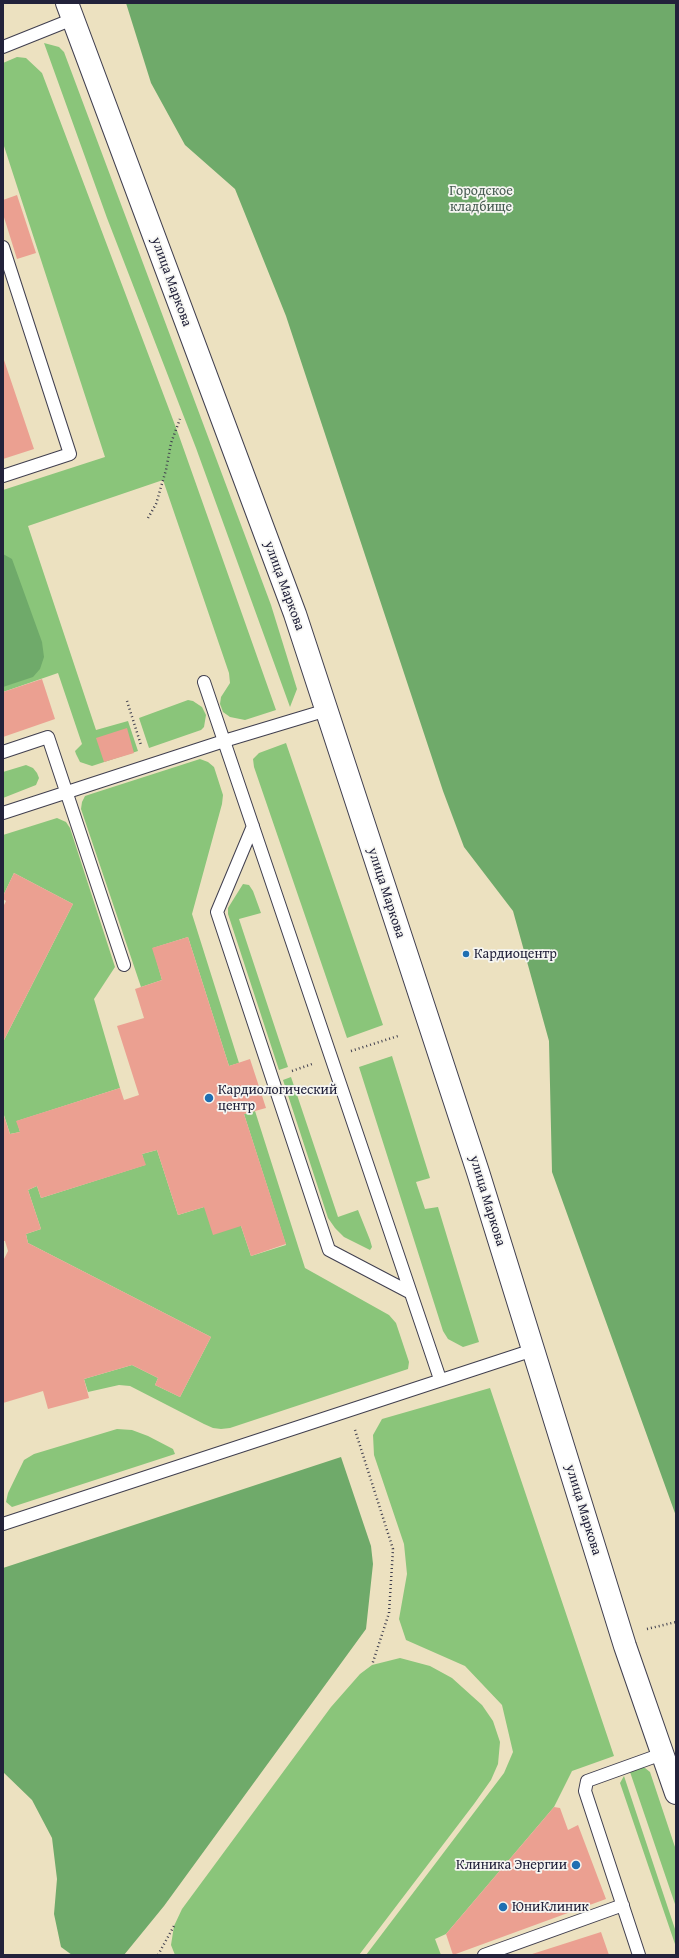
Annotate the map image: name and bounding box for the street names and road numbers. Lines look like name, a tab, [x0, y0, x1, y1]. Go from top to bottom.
street label: улица Маркова	[147, 235, 195, 329]
street label: улица Маркова	[260, 539, 308, 633]
street label: улица Маркова	[363, 846, 409, 940]
street label: улица Маркова	[465, 1154, 509, 1248]
street label: улица Маркова	[561, 1463, 605, 1557]

